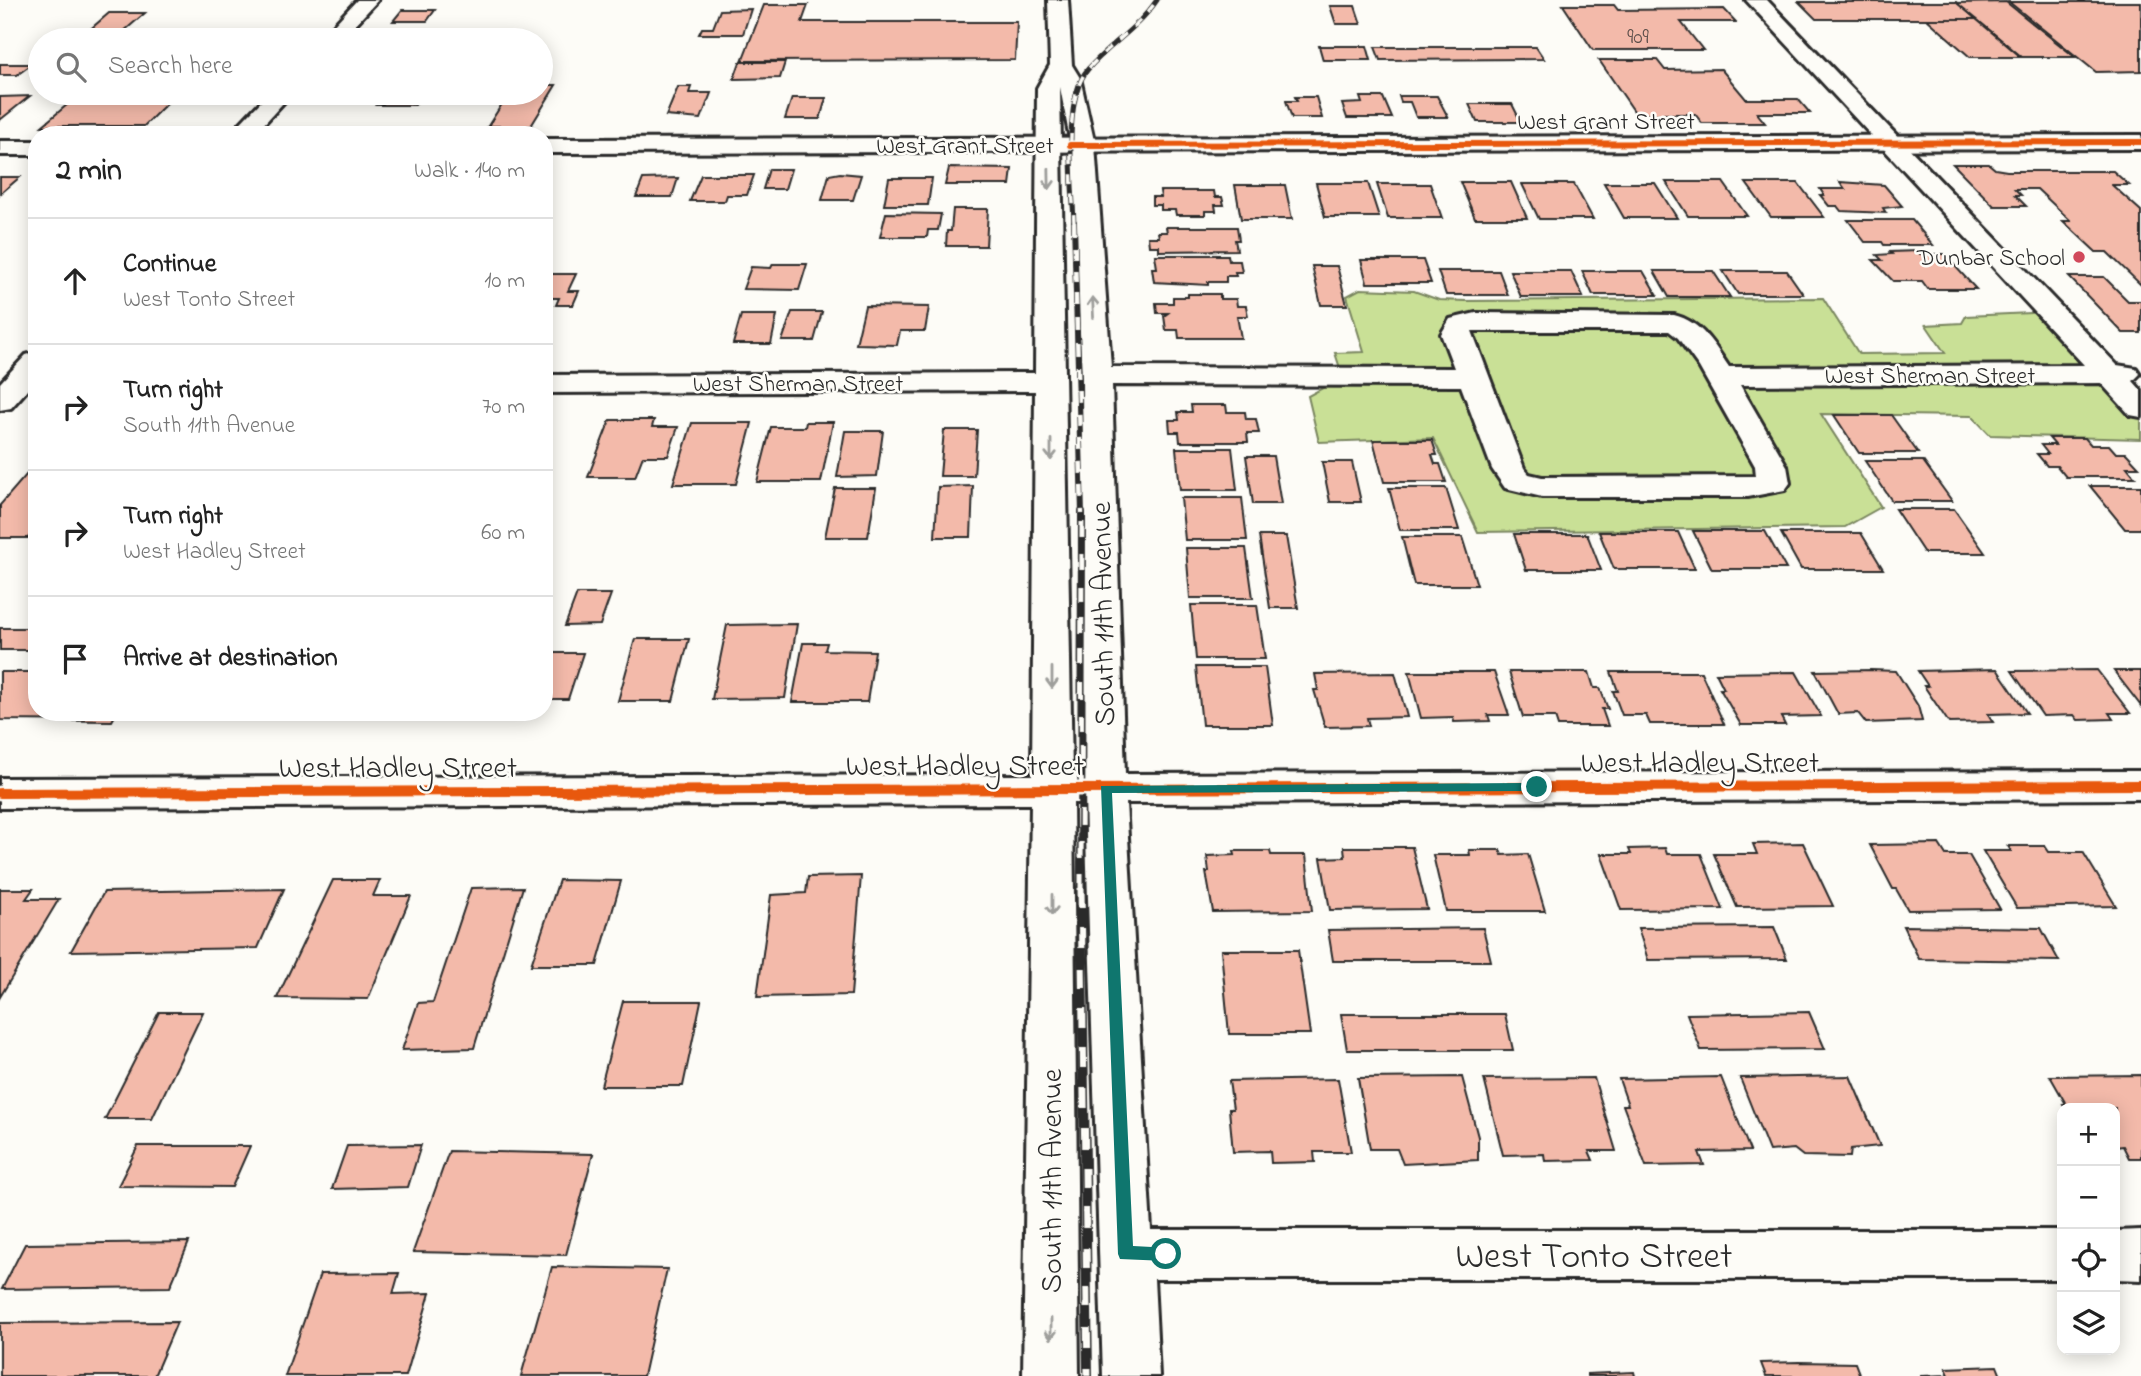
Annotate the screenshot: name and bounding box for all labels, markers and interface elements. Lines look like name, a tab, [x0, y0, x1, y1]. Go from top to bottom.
house number: 909	[1627, 23, 1650, 53]
search box	[28, 28, 553, 105]
icon: search	[52, 48, 90, 86]
text: Search here	[108, 48, 233, 86]
street label: West Grant Street	[1517, 106, 1695, 141]
street label: West Grant Street	[876, 130, 1054, 165]
text: 2 min	[56, 150, 122, 194]
text: Walk · 140 m	[414, 155, 525, 188]
one-way arrow	[1042, 167, 1056, 190]
place label: Dunbar School	[1916, 242, 2065, 277]
text: Continue	[123, 246, 216, 284]
marker: Dunbar School	[2071, 249, 2087, 265]
icon: ahead	[56, 262, 94, 300]
text: 10 m	[484, 265, 525, 298]
text: West Tonto Street	[123, 284, 295, 317]
one-way arrow	[1086, 297, 1099, 319]
street label: West Sherman Street	[1825, 360, 2035, 395]
street label: West Sherman Street	[693, 368, 903, 403]
text: Turn right	[123, 372, 223, 410]
icon: right	[56, 388, 94, 426]
text: 70 m	[482, 391, 525, 424]
text: South 11th Avenue	[123, 410, 295, 443]
one-way arrow	[1044, 439, 1058, 462]
text: Turn right	[123, 498, 223, 536]
street label: South 11th Avenue	[1081, 501, 1129, 727]
icon: right	[56, 514, 94, 552]
text: 60 m	[481, 517, 525, 550]
text: West Hadley Street	[123, 536, 306, 569]
icon: arrive	[56, 640, 94, 678]
text: Arrive at destination	[123, 640, 338, 678]
one-way arrow	[1045, 666, 1059, 689]
street label: West Hadley Street	[1581, 743, 1819, 787]
street label: West Hadley Street	[846, 746, 1084, 790]
street label: West Hadley Street	[279, 748, 517, 792]
route end	[1521, 771, 1552, 802]
one-way arrow	[1045, 894, 1059, 917]
street label: South 11th Avenue	[1032, 1068, 1076, 1293]
map controls	[2057, 1103, 2120, 1355]
button: +	[2057, 1103, 2120, 1166]
button: −	[2057, 1166, 2120, 1229]
button: locate	[2057, 1229, 2120, 1292]
street label: West Tonto Street	[1455, 1231, 1733, 1285]
route start	[1150, 1238, 1181, 1269]
button: layers	[2057, 1292, 2120, 1355]
one-way arrow	[1044, 1317, 1058, 1340]

